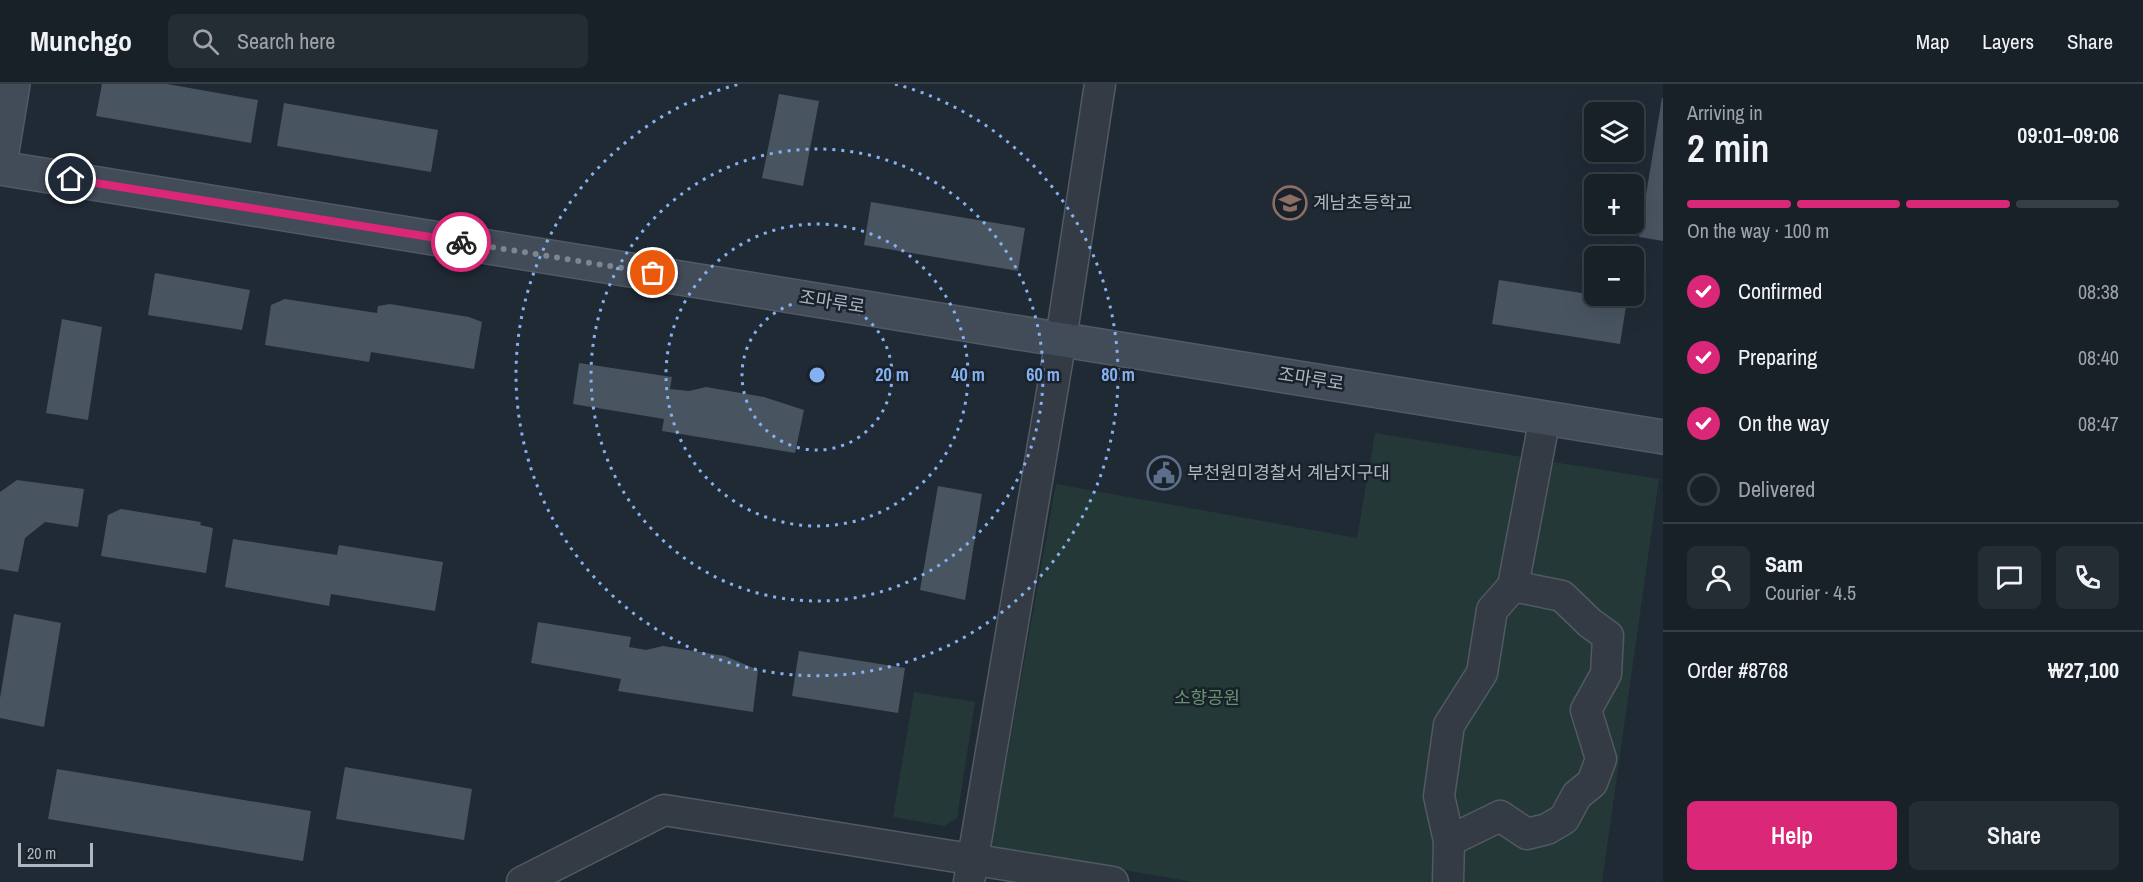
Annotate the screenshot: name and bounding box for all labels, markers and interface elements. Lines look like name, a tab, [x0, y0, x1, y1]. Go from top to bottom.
search box	[168, 14, 588, 68]
text: Munchgo	[30, 22, 132, 60]
icon: search	[189, 25, 222, 58]
text: Search here	[237, 26, 335, 56]
text: Map	[1916, 27, 1949, 56]
text: Layers	[1982, 27, 2034, 56]
text: Share	[2067, 27, 2113, 56]
text: Arriving in	[1687, 99, 1763, 126]
map controls	[1584, 102, 1644, 306]
button: layers	[1584, 102, 1644, 162]
text: 09:01–09:06	[2017, 120, 2119, 150]
text: 2 min	[1687, 122, 1769, 174]
pin	[45, 153, 96, 204]
icon: home	[54, 162, 87, 195]
button: +	[1584, 174, 1644, 234]
school or university icon: 계남초등학교	[1272, 185, 1308, 221]
place label: 계남초등학교	[1313, 190, 1412, 215]
courier	[431, 212, 491, 272]
text: On the way · 100 m	[1687, 217, 1829, 244]
icon: bike	[445, 226, 478, 259]
button: −	[1584, 246, 1644, 306]
pin	[627, 247, 678, 298]
icon: bag	[636, 256, 669, 289]
icon: check	[1687, 275, 1720, 308]
text: Confirmed	[1738, 276, 1822, 306]
text: 08:38	[2078, 278, 2119, 305]
street label: 조마루로	[797, 284, 867, 319]
icon: check	[1687, 341, 1720, 374]
text: Preparing	[1738, 342, 1817, 372]
text: 08:40	[2078, 344, 2119, 371]
street label: 조마루로	[1276, 361, 1346, 396]
text: 20 m	[875, 362, 909, 387]
text: 40 m	[951, 362, 985, 387]
text: 60 m	[1026, 362, 1060, 387]
text: 80 m	[1101, 362, 1135, 387]
centre of rings	[807, 365, 827, 385]
icon: check	[1687, 407, 1720, 440]
text: On the way	[1738, 408, 1829, 438]
text: 08:47	[2078, 410, 2119, 437]
public building icon: 부천원미경찰서 계남지구대	[1146, 455, 1182, 491]
place label: 부천원미경찰서 계남지구대	[1187, 460, 1390, 485]
text: Delivered	[1738, 474, 1815, 504]
button: person	[1687, 546, 1750, 609]
button: chat	[1978, 546, 2041, 609]
button: phone	[2056, 546, 2119, 609]
text: Sam	[1765, 549, 1803, 579]
text: Courier · 4.5	[1765, 579, 1856, 606]
text: Order #8768	[1687, 655, 1788, 685]
text: ₩27,100	[2048, 655, 2119, 685]
park label: 소향공원	[1174, 685, 1240, 710]
button: Help	[1687, 801, 1897, 870]
button: Share	[1909, 801, 2119, 870]
scale bar	[18, 840, 93, 868]
text: 20 m	[27, 842, 56, 864]

